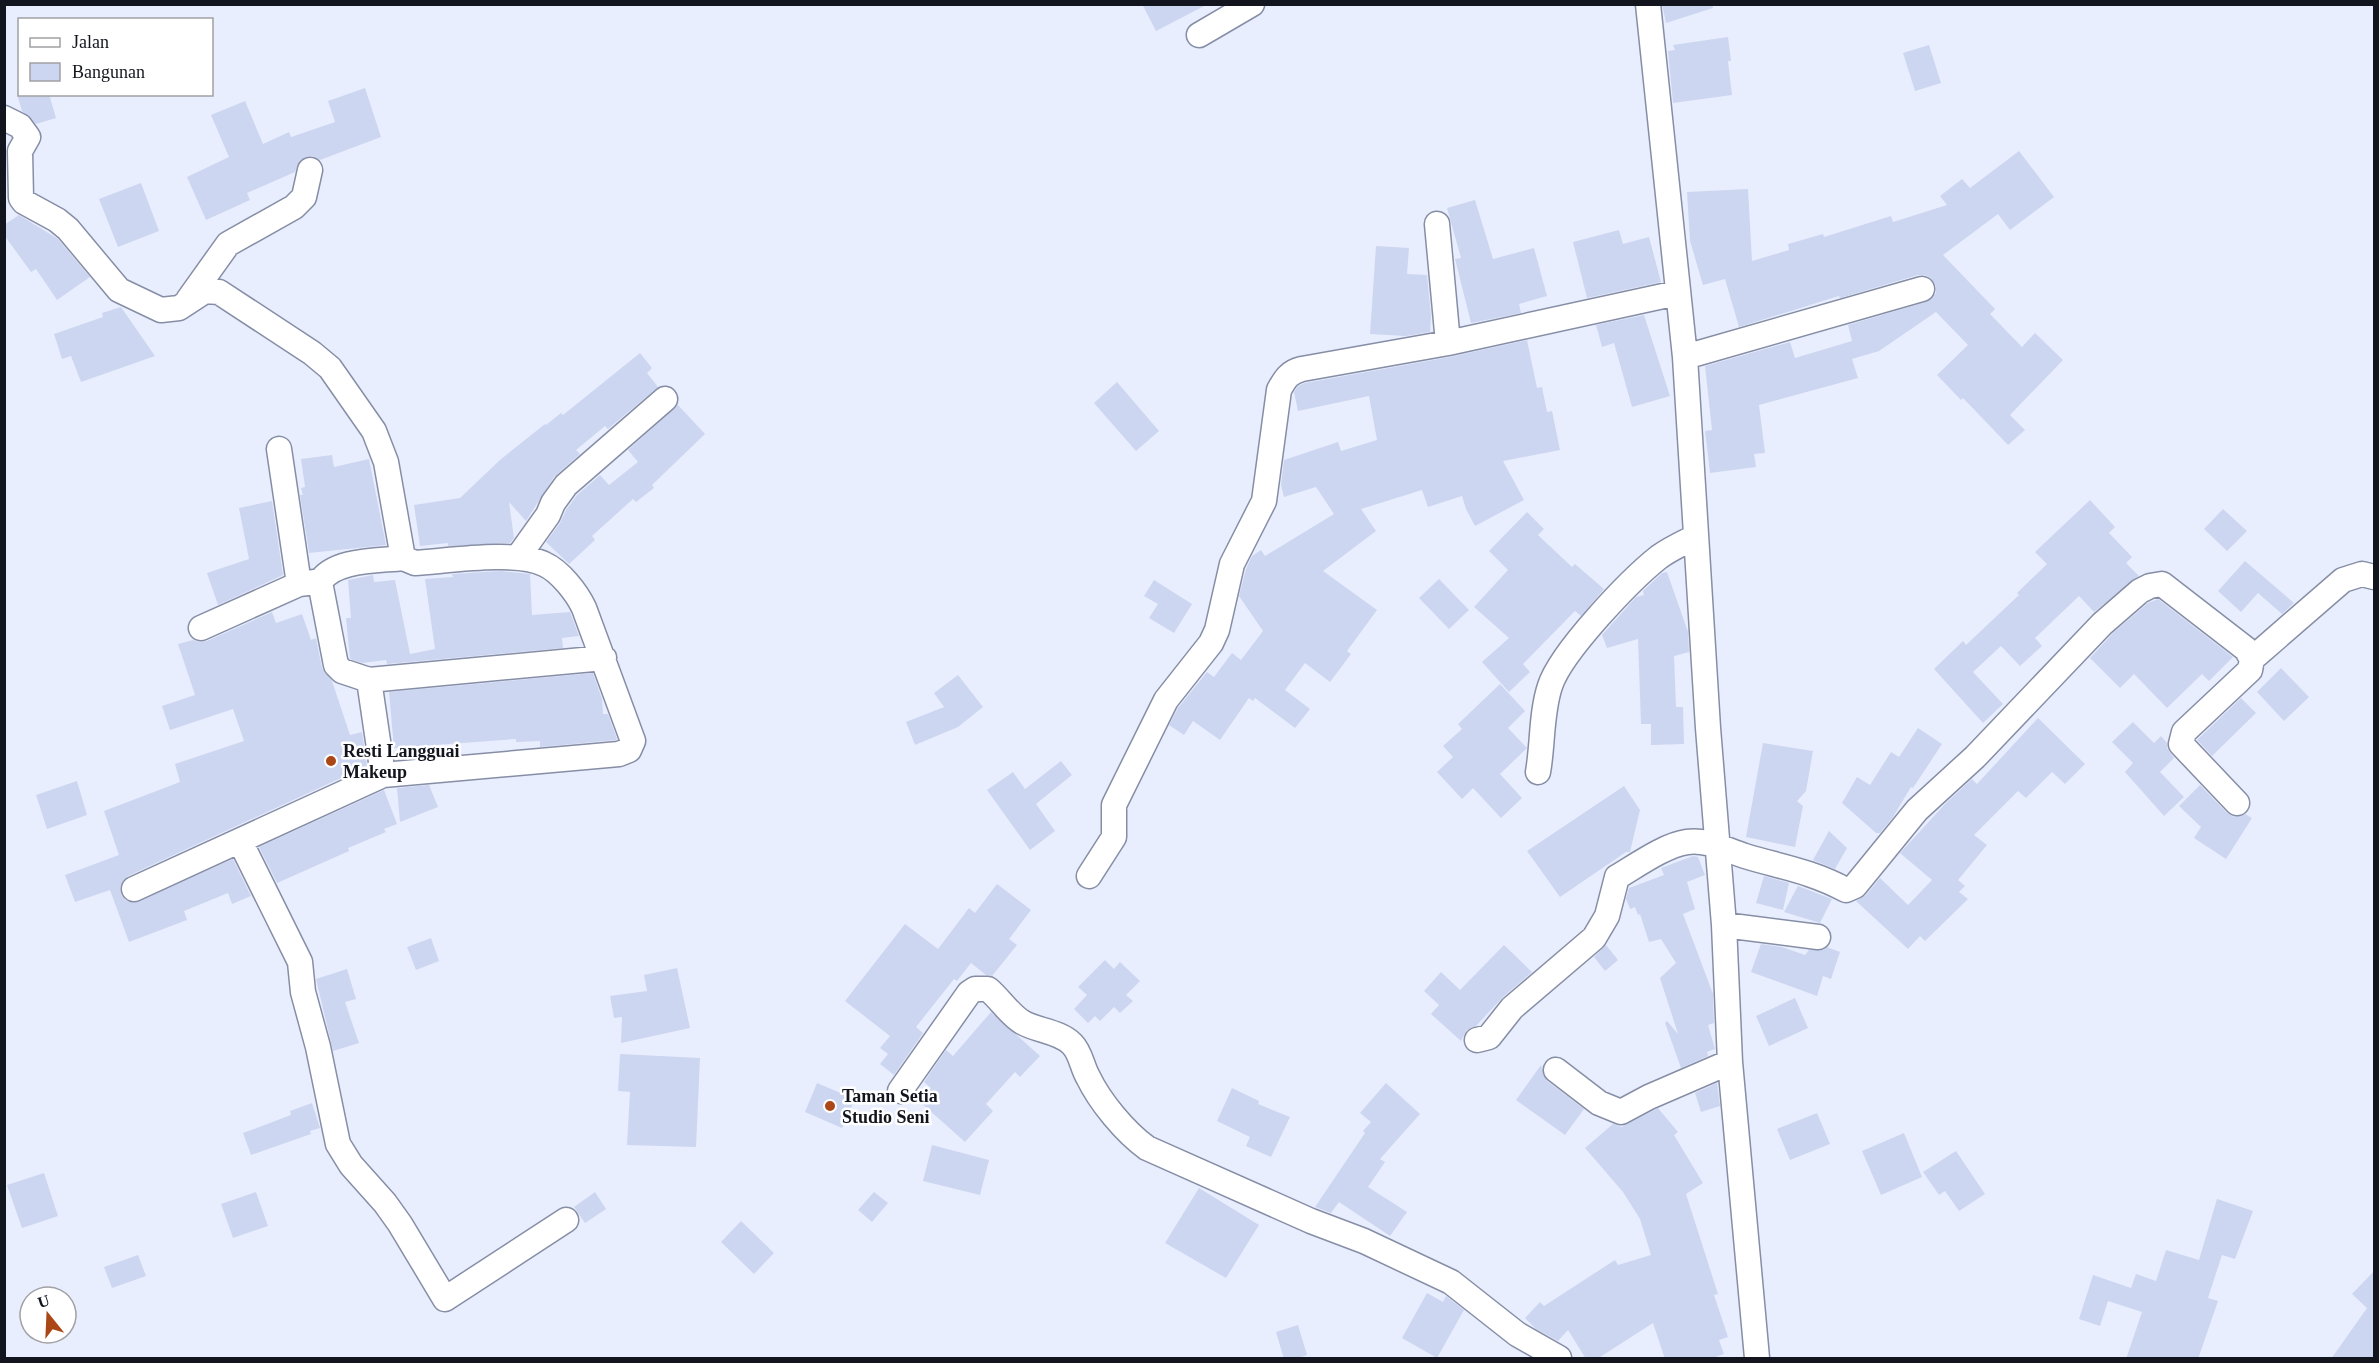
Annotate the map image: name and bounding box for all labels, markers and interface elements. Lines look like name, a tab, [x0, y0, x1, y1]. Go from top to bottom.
legend	[18, 18, 213, 96]
text: Jalan	[72, 32, 109, 52]
text: Bangunan	[72, 62, 145, 82]
place label: Resti Langguai Makeup	[343, 741, 460, 782]
marker: Resti Langguai Makeup	[324, 754, 338, 768]
place label: Taman Setia Studio Seni	[842, 1086, 938, 1127]
marker: Taman Setia Studio Seni	[823, 1099, 837, 1113]
north arrow	[18, 1285, 78, 1345]
text: U	[35, 1291, 52, 1311]

